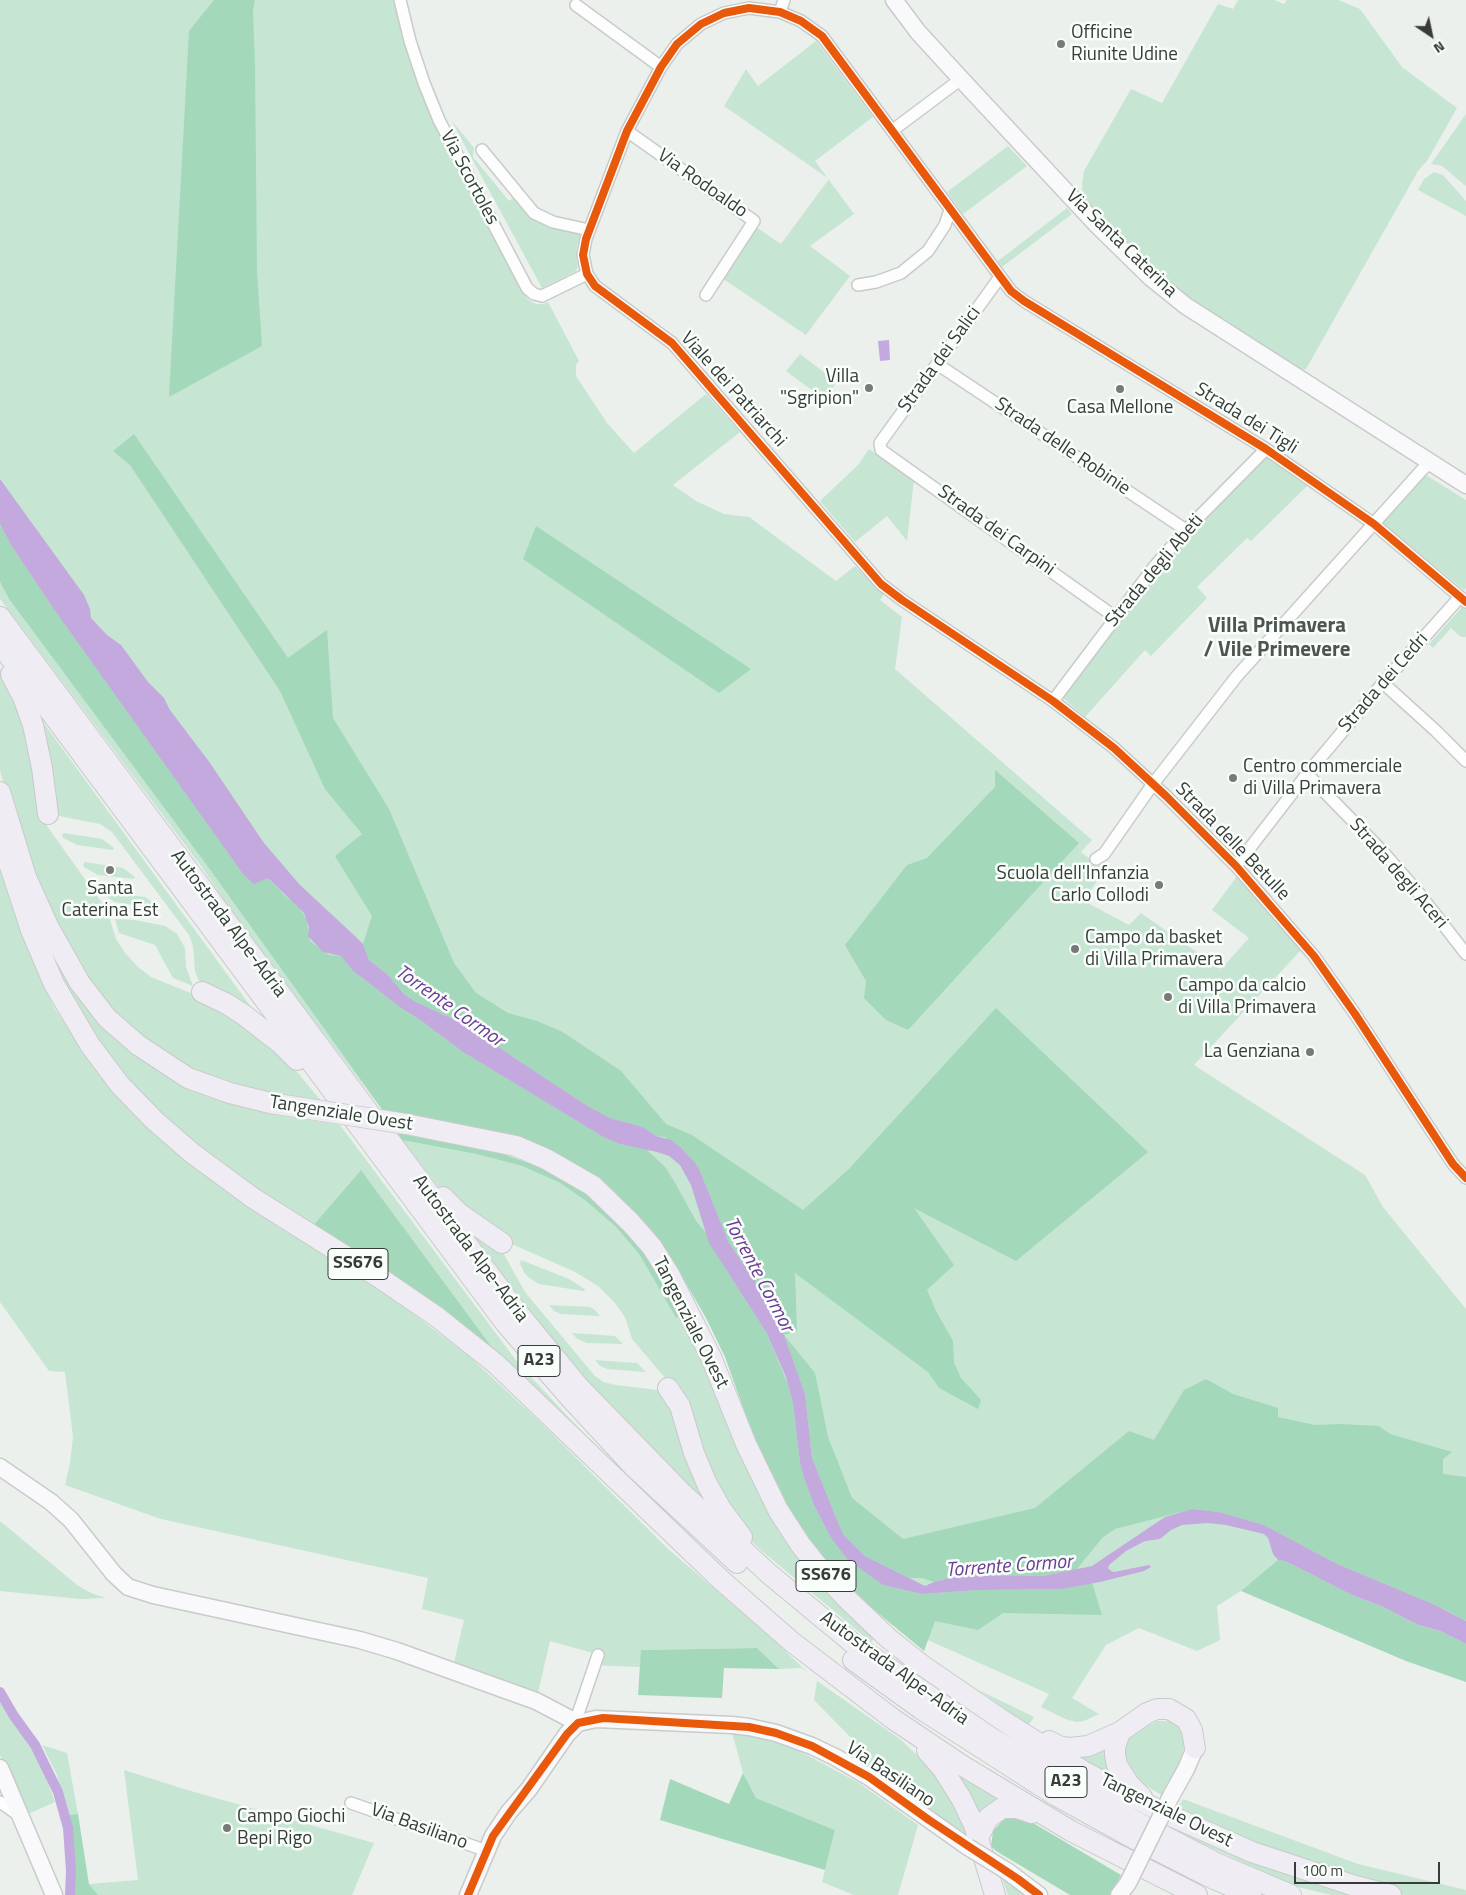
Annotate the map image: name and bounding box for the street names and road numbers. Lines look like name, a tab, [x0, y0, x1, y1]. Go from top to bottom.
street label: Via Scortoles	[435, 127, 503, 229]
street label: Via Rodoaldo	[653, 145, 751, 223]
street label: Via Santa Caterina	[1061, 185, 1181, 303]
street label: Strada dei Salici	[894, 303, 986, 417]
street label: Viale dei Patriarchi	[675, 328, 791, 452]
street label: Strada dei Tigli	[1190, 378, 1302, 460]
street label: Strada delle Robinie	[990, 393, 1134, 501]
street label: Strada dei Carpini	[933, 481, 1059, 581]
street label: Strada degli Abeti	[1101, 510, 1209, 632]
street label: Strada dei Cedri	[1334, 628, 1434, 738]
street label: Strada delle Betulle	[1170, 778, 1294, 906]
street label: Strada degli Aceri	[1344, 814, 1452, 934]
street label: Autostrada Alpe-Adria	[165, 846, 291, 1002]
street label: Tangenziale Ovest	[268, 1091, 414, 1137]
street label: Autostrada Alpe-Adria	[407, 1171, 533, 1327]
road number: SS676	[328, 1248, 388, 1280]
street label: Tangenziale Ovest	[647, 1253, 733, 1393]
road number: A23	[518, 1345, 560, 1376]
road number: SS676	[796, 1560, 856, 1592]
street label: Autostrada Alpe-Adria	[815, 1607, 973, 1731]
street label: Via Basiliano	[842, 1737, 938, 1813]
road number: A23	[1045, 1766, 1087, 1798]
street label: Tangenziale Ovest	[1096, 1769, 1236, 1853]
street label: Via Basiliano	[367, 1799, 471, 1855]

